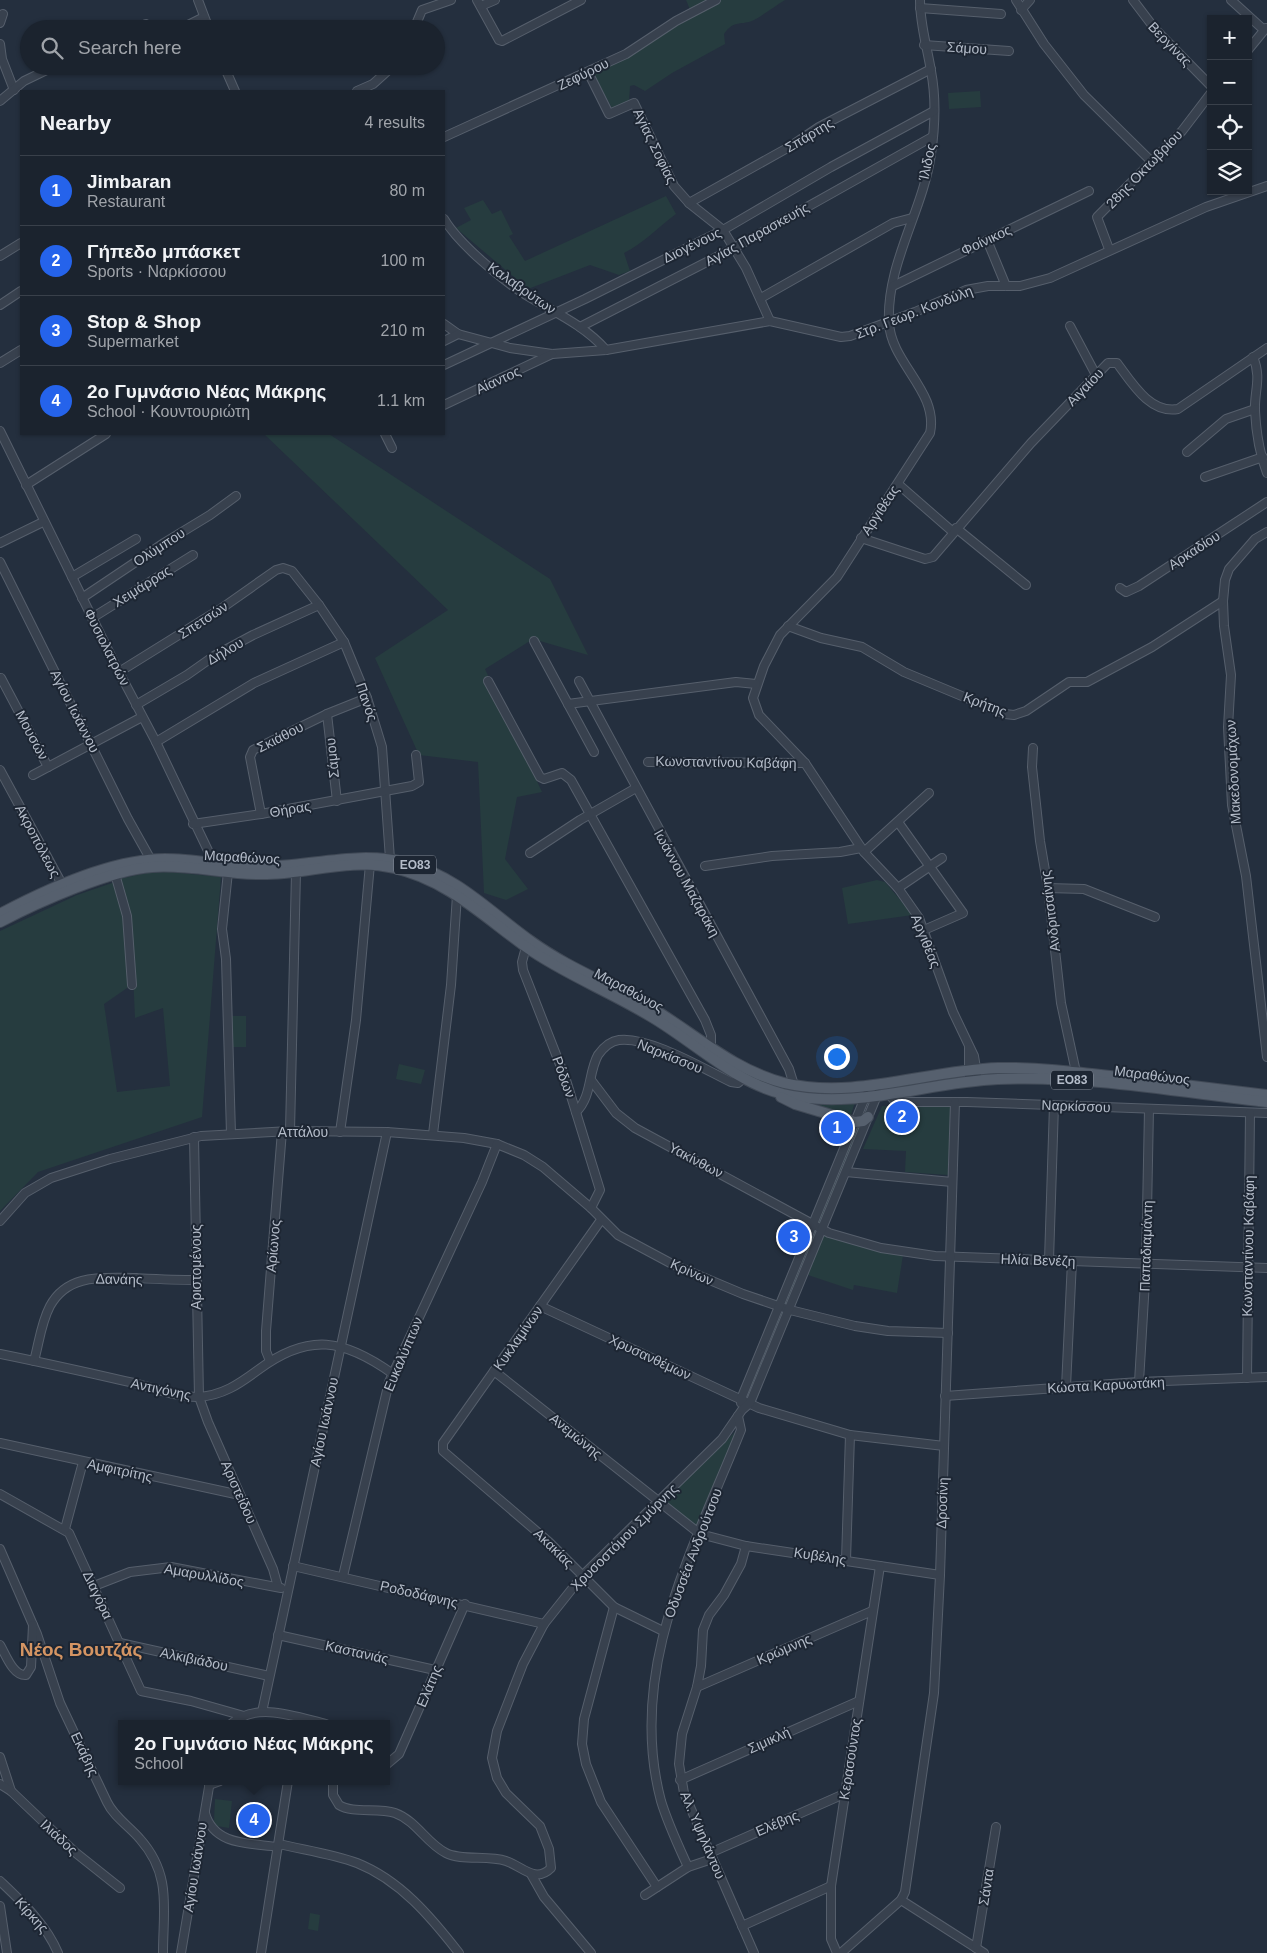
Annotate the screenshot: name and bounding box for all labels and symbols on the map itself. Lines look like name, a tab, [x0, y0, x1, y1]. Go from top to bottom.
street label: Βεργίνας	[1145, 18, 1195, 70]
street label: Σάμου	[946, 39, 988, 57]
street label: Ζεφύρου	[555, 55, 611, 93]
street label: Αγίας Σοφίας	[630, 106, 680, 186]
street label: Σπάρτης	[782, 114, 836, 156]
street label: 28ης Οκτωβρίου	[1103, 126, 1185, 212]
street label: Ίλιδος	[915, 142, 939, 183]
street label: Αγίας Παρασκευής	[702, 199, 812, 269]
street label: Φοίνικος	[958, 221, 1014, 259]
street label: Διογένους	[660, 224, 724, 266]
street label: Καλαβρύτων	[485, 259, 559, 317]
street label: Στρ. Γεωρ. Κονδύλη	[853, 282, 975, 342]
street label: Αίαντος	[473, 363, 523, 397]
street label: Αιγαίου	[1063, 365, 1107, 409]
street label: Αργιθέας	[858, 482, 903, 538]
street label: Ολύμπου	[130, 524, 188, 570]
street label: Αρκαδίου	[1165, 527, 1223, 573]
street label: Χειμάρρας	[110, 562, 174, 610]
street label: Σπετσών	[175, 598, 231, 642]
street label: Φυσιολατρών	[81, 606, 133, 688]
street label: Δήλου	[204, 634, 246, 668]
street label: Αγίου Ιωάννου	[47, 667, 103, 755]
street label: Πανός	[353, 681, 381, 724]
street label: Κρήτης	[961, 688, 1009, 720]
street label: Μουσών	[12, 708, 52, 762]
street label: Σκιάθου	[254, 719, 306, 755]
street label: Μακεδονομάχων	[1222, 719, 1244, 825]
street label: Σάμου	[322, 737, 342, 779]
street label: Κωνσταντίνου Καβάφη	[655, 753, 797, 771]
street label: Θήρας	[268, 797, 312, 820]
street label: Ακροπόλεως	[12, 802, 64, 880]
street label: Ιωάννου Μαζαράκη	[651, 827, 723, 939]
street label: Μαραθώνος	[204, 847, 281, 867]
road number: ΕΟ83	[394, 856, 436, 874]
street label: Ανδριτσαίνης	[1037, 869, 1063, 953]
street label: Αργιθέας	[908, 912, 944, 970]
street label: Μαραθώνος	[592, 965, 667, 1015]
street label: Ναρκίσσου	[635, 1036, 705, 1076]
your location	[824, 1044, 850, 1070]
street label: Ρόδων	[549, 1054, 579, 1100]
street label: Μαραθώνος	[1113, 1062, 1191, 1088]
road number: ΕΟ83	[1051, 1070, 1093, 1090]
street label: Ναρκίσσου	[1041, 1097, 1111, 1115]
pin: 2	[886, 1098, 918, 1136]
pin: 1	[821, 1109, 853, 1147]
street label: Αττάλου	[278, 1124, 328, 1140]
street label: Υακίνθων	[666, 1139, 726, 1181]
street label: Κωνσταντίνου Καβάφη	[1239, 1175, 1257, 1317]
street label: Παπαδιαμάντη	[1136, 1200, 1156, 1292]
pin: 3	[778, 1218, 810, 1256]
street label: Αρίωνος	[263, 1219, 283, 1273]
street label: Αριστομένους	[188, 1224, 204, 1310]
street label: Ηλία Βενέζη	[1000, 1251, 1076, 1269]
street label: Κρίνων	[668, 1255, 716, 1289]
street label: Δανάης	[95, 1271, 143, 1287]
street label: Κυκλαμίνων	[490, 1303, 546, 1373]
street label: Ευκαλύπτων	[380, 1314, 426, 1394]
street label: Χρυσανθέμων	[606, 1331, 694, 1383]
street label: Κώστα Καρυωτάκη	[1047, 1374, 1165, 1396]
street label: Αντιγόνης	[129, 1375, 193, 1403]
street label: Αγίου Ιωάννου	[307, 1376, 341, 1468]
street label: Ανεμώνης	[547, 1410, 606, 1462]
street label: Αμφιτρίτης	[86, 1455, 154, 1485]
street label: Αριστείδου	[218, 1458, 260, 1526]
street label: Δροσίνη	[933, 1477, 951, 1529]
street label: Χρυσοστόμου Σμύρνης	[567, 1480, 681, 1594]
street label: Οδυσσέα Ανδρούτσου	[661, 1486, 725, 1620]
street label: Ακακίας	[531, 1525, 577, 1571]
street label: Κυβέλης	[793, 1544, 848, 1568]
street label: Αμαρυλλίδος	[163, 1560, 245, 1590]
street label: Διαγόρα	[80, 1568, 116, 1622]
street label: Ροδοδάφνης	[379, 1577, 460, 1611]
street label: Κρώμνης	[754, 1630, 814, 1668]
street label: Καστανιάς	[324, 1637, 390, 1667]
district label: Νέος Βουτζάς	[20, 1639, 142, 1661]
street label: Αλκιβιάδου	[159, 1644, 229, 1674]
street label: Ελάτης	[413, 1662, 445, 1710]
street label: Κερασούντος	[836, 1717, 864, 1801]
street label: Σιμικλή	[745, 1724, 793, 1756]
street label: Εκάβης	[68, 1729, 102, 1779]
street label: Αλ. Υψηλάντου	[677, 1789, 729, 1881]
pin: 4	[238, 1801, 270, 1839]
street label: Ελέβης	[753, 1807, 801, 1839]
street label: Ιλιάδος	[37, 1816, 81, 1858]
street label: Αγίου Ιωάννου	[180, 1821, 210, 1913]
street label: Σάντα	[975, 1867, 997, 1907]
street label: Κίρκης	[12, 1894, 52, 1936]

